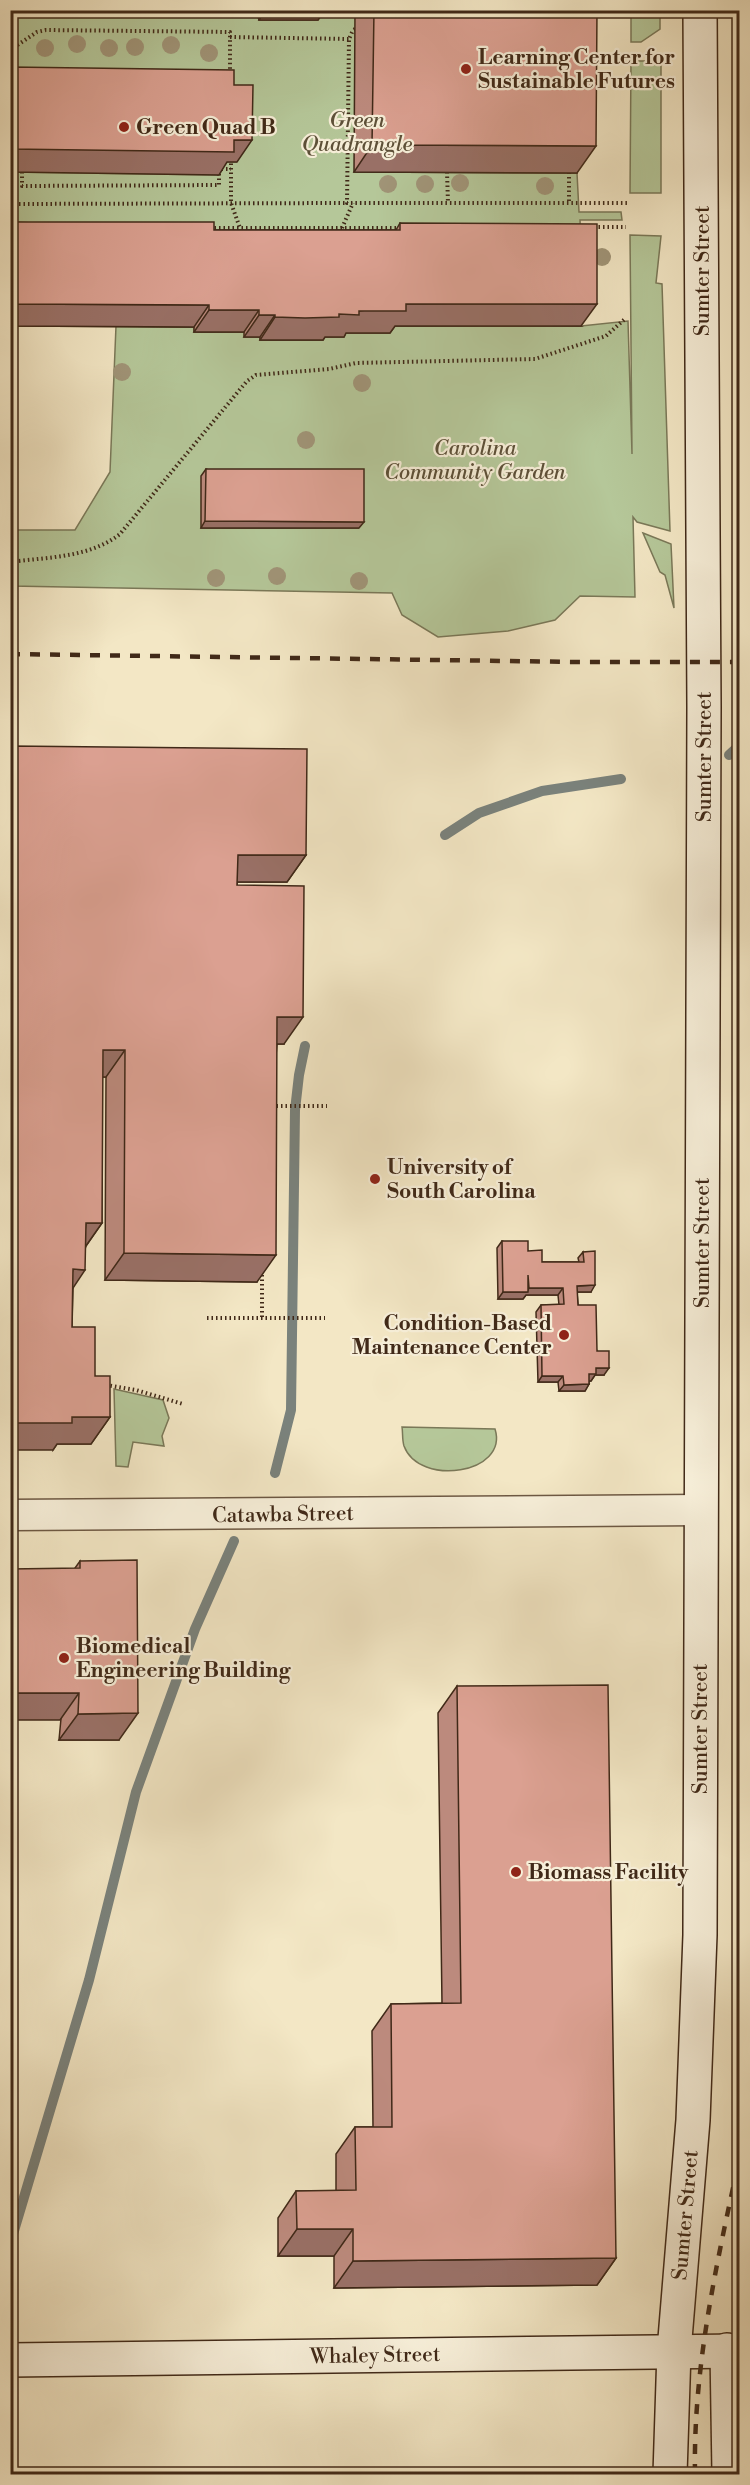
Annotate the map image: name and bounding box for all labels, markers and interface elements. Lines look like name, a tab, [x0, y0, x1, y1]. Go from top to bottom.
place label: Learning Center for Sustainable Futures	[478, 45, 675, 95]
marker: Learning Center for Sustainable Futures	[459, 62, 473, 76]
park label: Green Quadrangle	[302, 108, 413, 158]
place label: Green Quad B	[136, 115, 276, 141]
marker: Green Quad B	[117, 120, 131, 134]
street label: Sumter Street	[690, 205, 716, 336]
park label: Carolina Community Garden	[384, 436, 566, 486]
street label: Sumter Street	[692, 691, 718, 822]
place label: University of South Carolina	[387, 1155, 536, 1205]
marker: University of South Carolina	[368, 1172, 382, 1186]
street label: Sumter Street	[690, 1177, 716, 1308]
place label: Condition-Based Maintenance Center	[352, 1311, 552, 1361]
marker: Condition-Based Maintenance Center	[557, 1328, 571, 1342]
street label: Catawba Street	[212, 1501, 355, 1529]
place label: Biomedical Engineering Building	[76, 1634, 291, 1684]
marker: Biomedical Engineering Building	[57, 1651, 71, 1665]
street label: Sumter Street	[688, 1663, 714, 1794]
place label: Biomass Facility	[528, 1860, 689, 1886]
marker: Biomass Facility	[509, 1865, 523, 1879]
street label: Sumter Street	[667, 2148, 705, 2281]
street label: Whaley Street	[309, 2342, 441, 2370]

